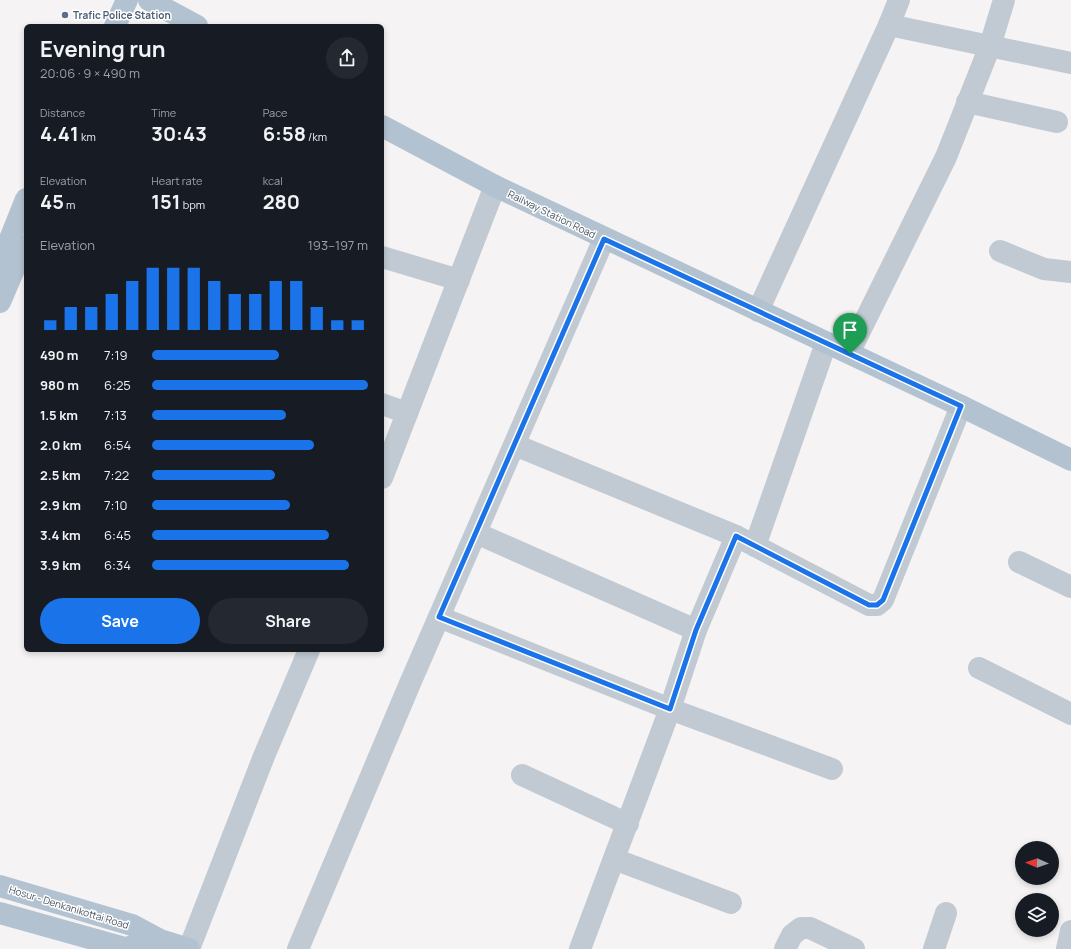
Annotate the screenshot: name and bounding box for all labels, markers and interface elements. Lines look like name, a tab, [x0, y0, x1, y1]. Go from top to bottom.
place label: Trafic Police Station	[73, 8, 171, 22]
marker: Trafic Police Station	[60, 10, 70, 20]
text: Evening run	[40, 34, 165, 64]
button: share	[326, 37, 368, 79]
text: 20:06 · 9 × 490 m	[40, 64, 140, 82]
text: Distance	[40, 105, 85, 120]
text: Time	[151, 105, 176, 120]
text: Pace	[263, 105, 288, 120]
text: 4.41	[40, 120, 79, 147]
text: 30:43	[151, 120, 207, 147]
text: 6:58	[263, 120, 306, 147]
text: km	[79, 129, 96, 144]
text: /km	[306, 129, 327, 144]
text: Elevation	[40, 173, 86, 188]
text: Heart rate	[151, 173, 202, 188]
text: kcal	[263, 173, 283, 188]
street label: Railway Station Road	[506, 187, 598, 241]
text: 45	[40, 188, 64, 215]
text: 151	[151, 188, 181, 215]
text: 280	[263, 188, 300, 215]
text: m	[64, 197, 75, 212]
text: bpm	[181, 197, 205, 212]
text: Elevation	[40, 236, 95, 254]
text: 193–197 m	[308, 236, 368, 254]
pin	[833, 313, 867, 354]
icon: arrive	[839, 319, 861, 341]
text: 490 m	[40, 346, 79, 364]
text: 7:19	[104, 346, 128, 364]
text: 980 m	[40, 376, 79, 394]
text: 6:25	[104, 376, 131, 394]
text: 1.5 km	[40, 406, 78, 424]
text: 7:13	[104, 406, 127, 424]
text: 2.0 km	[40, 436, 82, 454]
text: 6:54	[104, 436, 131, 454]
text: 2.5 km	[40, 466, 81, 484]
text: 7:22	[104, 466, 129, 484]
text: 2.9 km	[40, 496, 81, 514]
text: 7:10	[104, 496, 127, 514]
text: 3.4 km	[40, 526, 81, 544]
text: 6:45	[104, 526, 131, 544]
text: 3.9 km	[40, 556, 81, 574]
text: 6:34	[104, 556, 131, 574]
button: Save	[40, 598, 200, 644]
button: Share	[208, 598, 368, 644]
north arrow	[1015, 841, 1059, 885]
map controls	[1015, 841, 1059, 937]
street label: Hosur - Denkanikottai Road	[7, 882, 131, 932]
button: layers	[1015, 893, 1059, 937]

